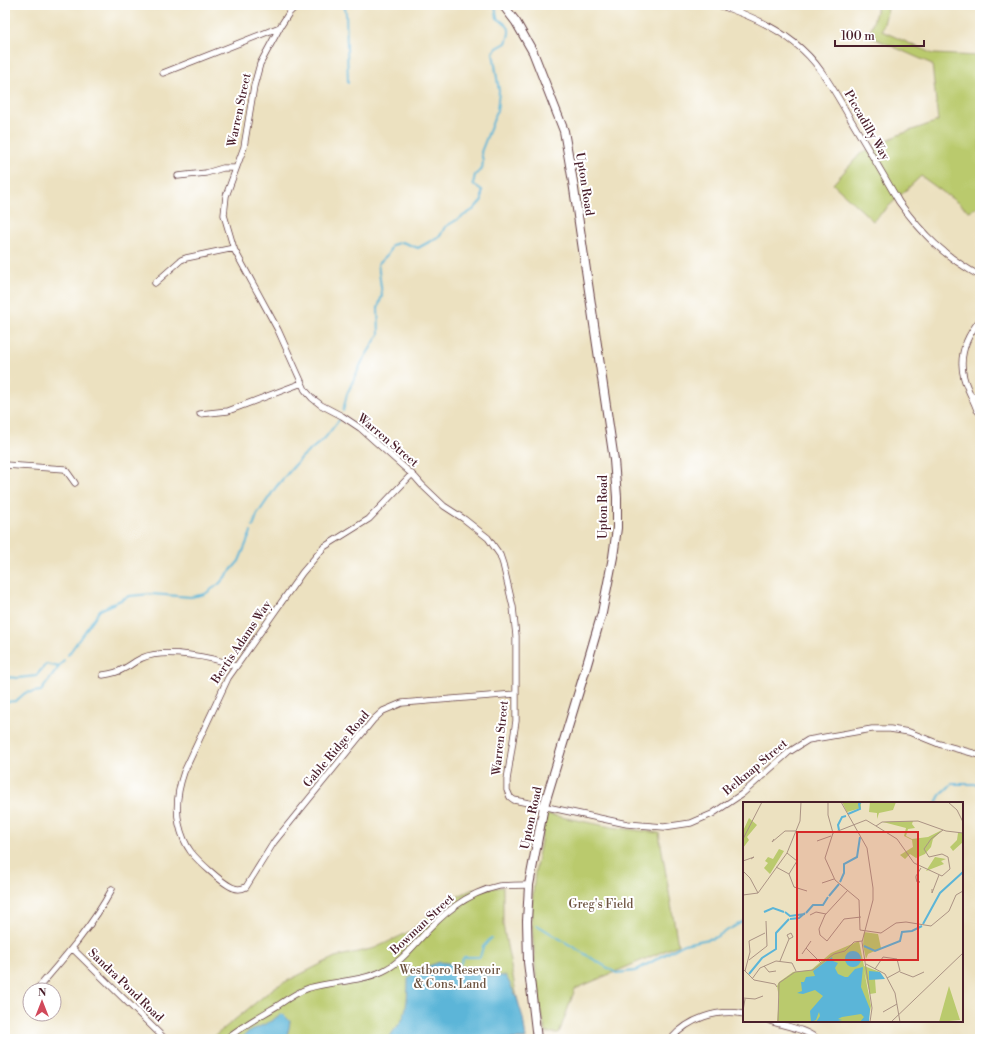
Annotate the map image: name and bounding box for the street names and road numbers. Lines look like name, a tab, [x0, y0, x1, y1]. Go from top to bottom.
street label: Warren Street	[224, 71, 255, 149]
street label: Piccadilly Way	[840, 87, 893, 163]
street label: Upton Road	[572, 151, 597, 217]
street label: Warren Street	[353, 410, 422, 471]
street label: Upton Road	[596, 475, 611, 539]
street label: Bertis Adams Way	[208, 598, 275, 688]
street label: Warren Street	[489, 699, 512, 777]
street label: Gable Ridge Road	[300, 708, 373, 791]
street label: Belknap Street	[719, 736, 791, 799]
street label: Upton Road	[518, 785, 546, 851]
street label: Bowman Street	[386, 890, 458, 959]
street label: Sandra Pond Road	[85, 946, 167, 1025]

